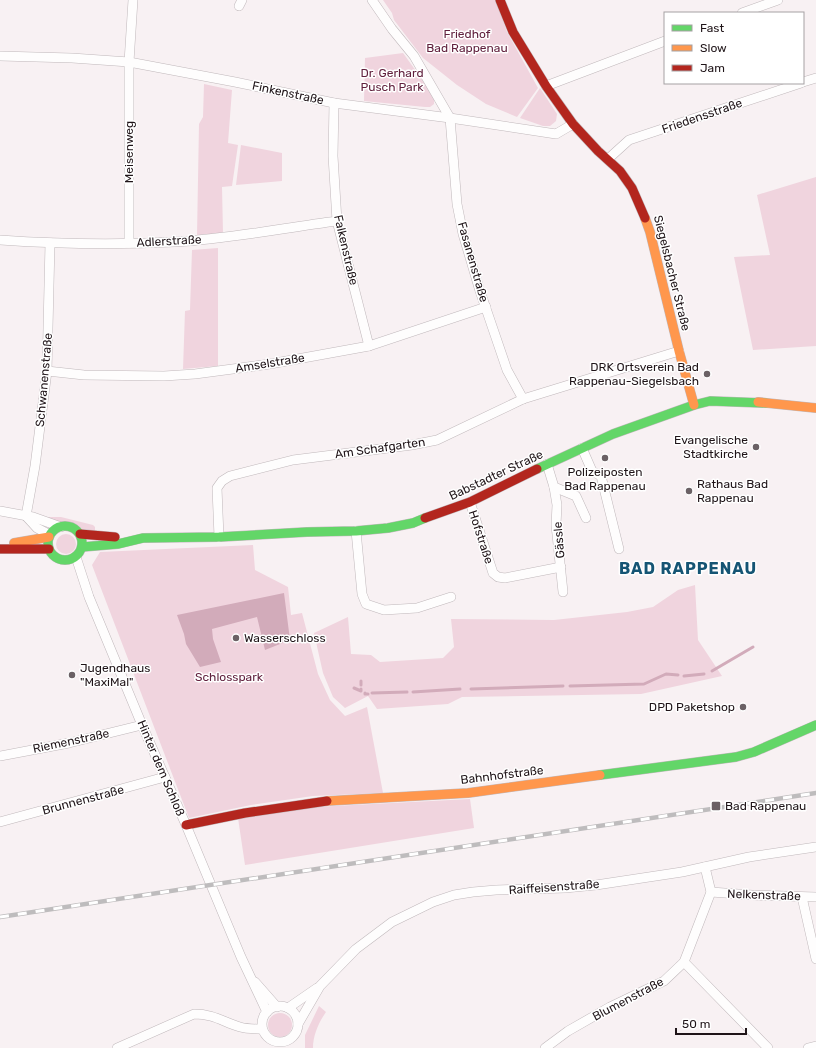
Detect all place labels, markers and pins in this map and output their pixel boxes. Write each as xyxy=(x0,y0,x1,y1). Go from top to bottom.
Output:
place label: DRK Ortsverein Bad Rappenau-Siegelsbach xyxy=(569,360,699,388)
marker: DRK Ortsverein Bad Rappenau-Siegelsbach xyxy=(702,369,712,379)
place label: Evangelische Stadtkirche xyxy=(674,433,748,461)
marker: Evangelische Stadtkirche xyxy=(751,442,761,452)
marker: Polizeiposten Bad Rappenau xyxy=(600,453,610,463)
place label: Polizeiposten Bad Rappenau xyxy=(564,465,646,493)
place label: Rathaus Bad Rappenau xyxy=(697,477,768,505)
marker: Rathaus Bad Rappenau xyxy=(684,486,694,496)
place label: Wasserschloss xyxy=(244,631,326,645)
marker: Wasserschloss xyxy=(231,633,241,643)
place label: Jugendhaus "MaxiMal" xyxy=(80,661,150,689)
marker: Jugendhaus "MaxiMal" xyxy=(67,670,77,680)
place label: DPD Paketshop xyxy=(649,700,735,714)
marker: DPD Paketshop xyxy=(738,702,748,712)
place label: Bad Rappenau xyxy=(725,799,806,813)
marker: Bad Rappenau xyxy=(710,800,722,812)

